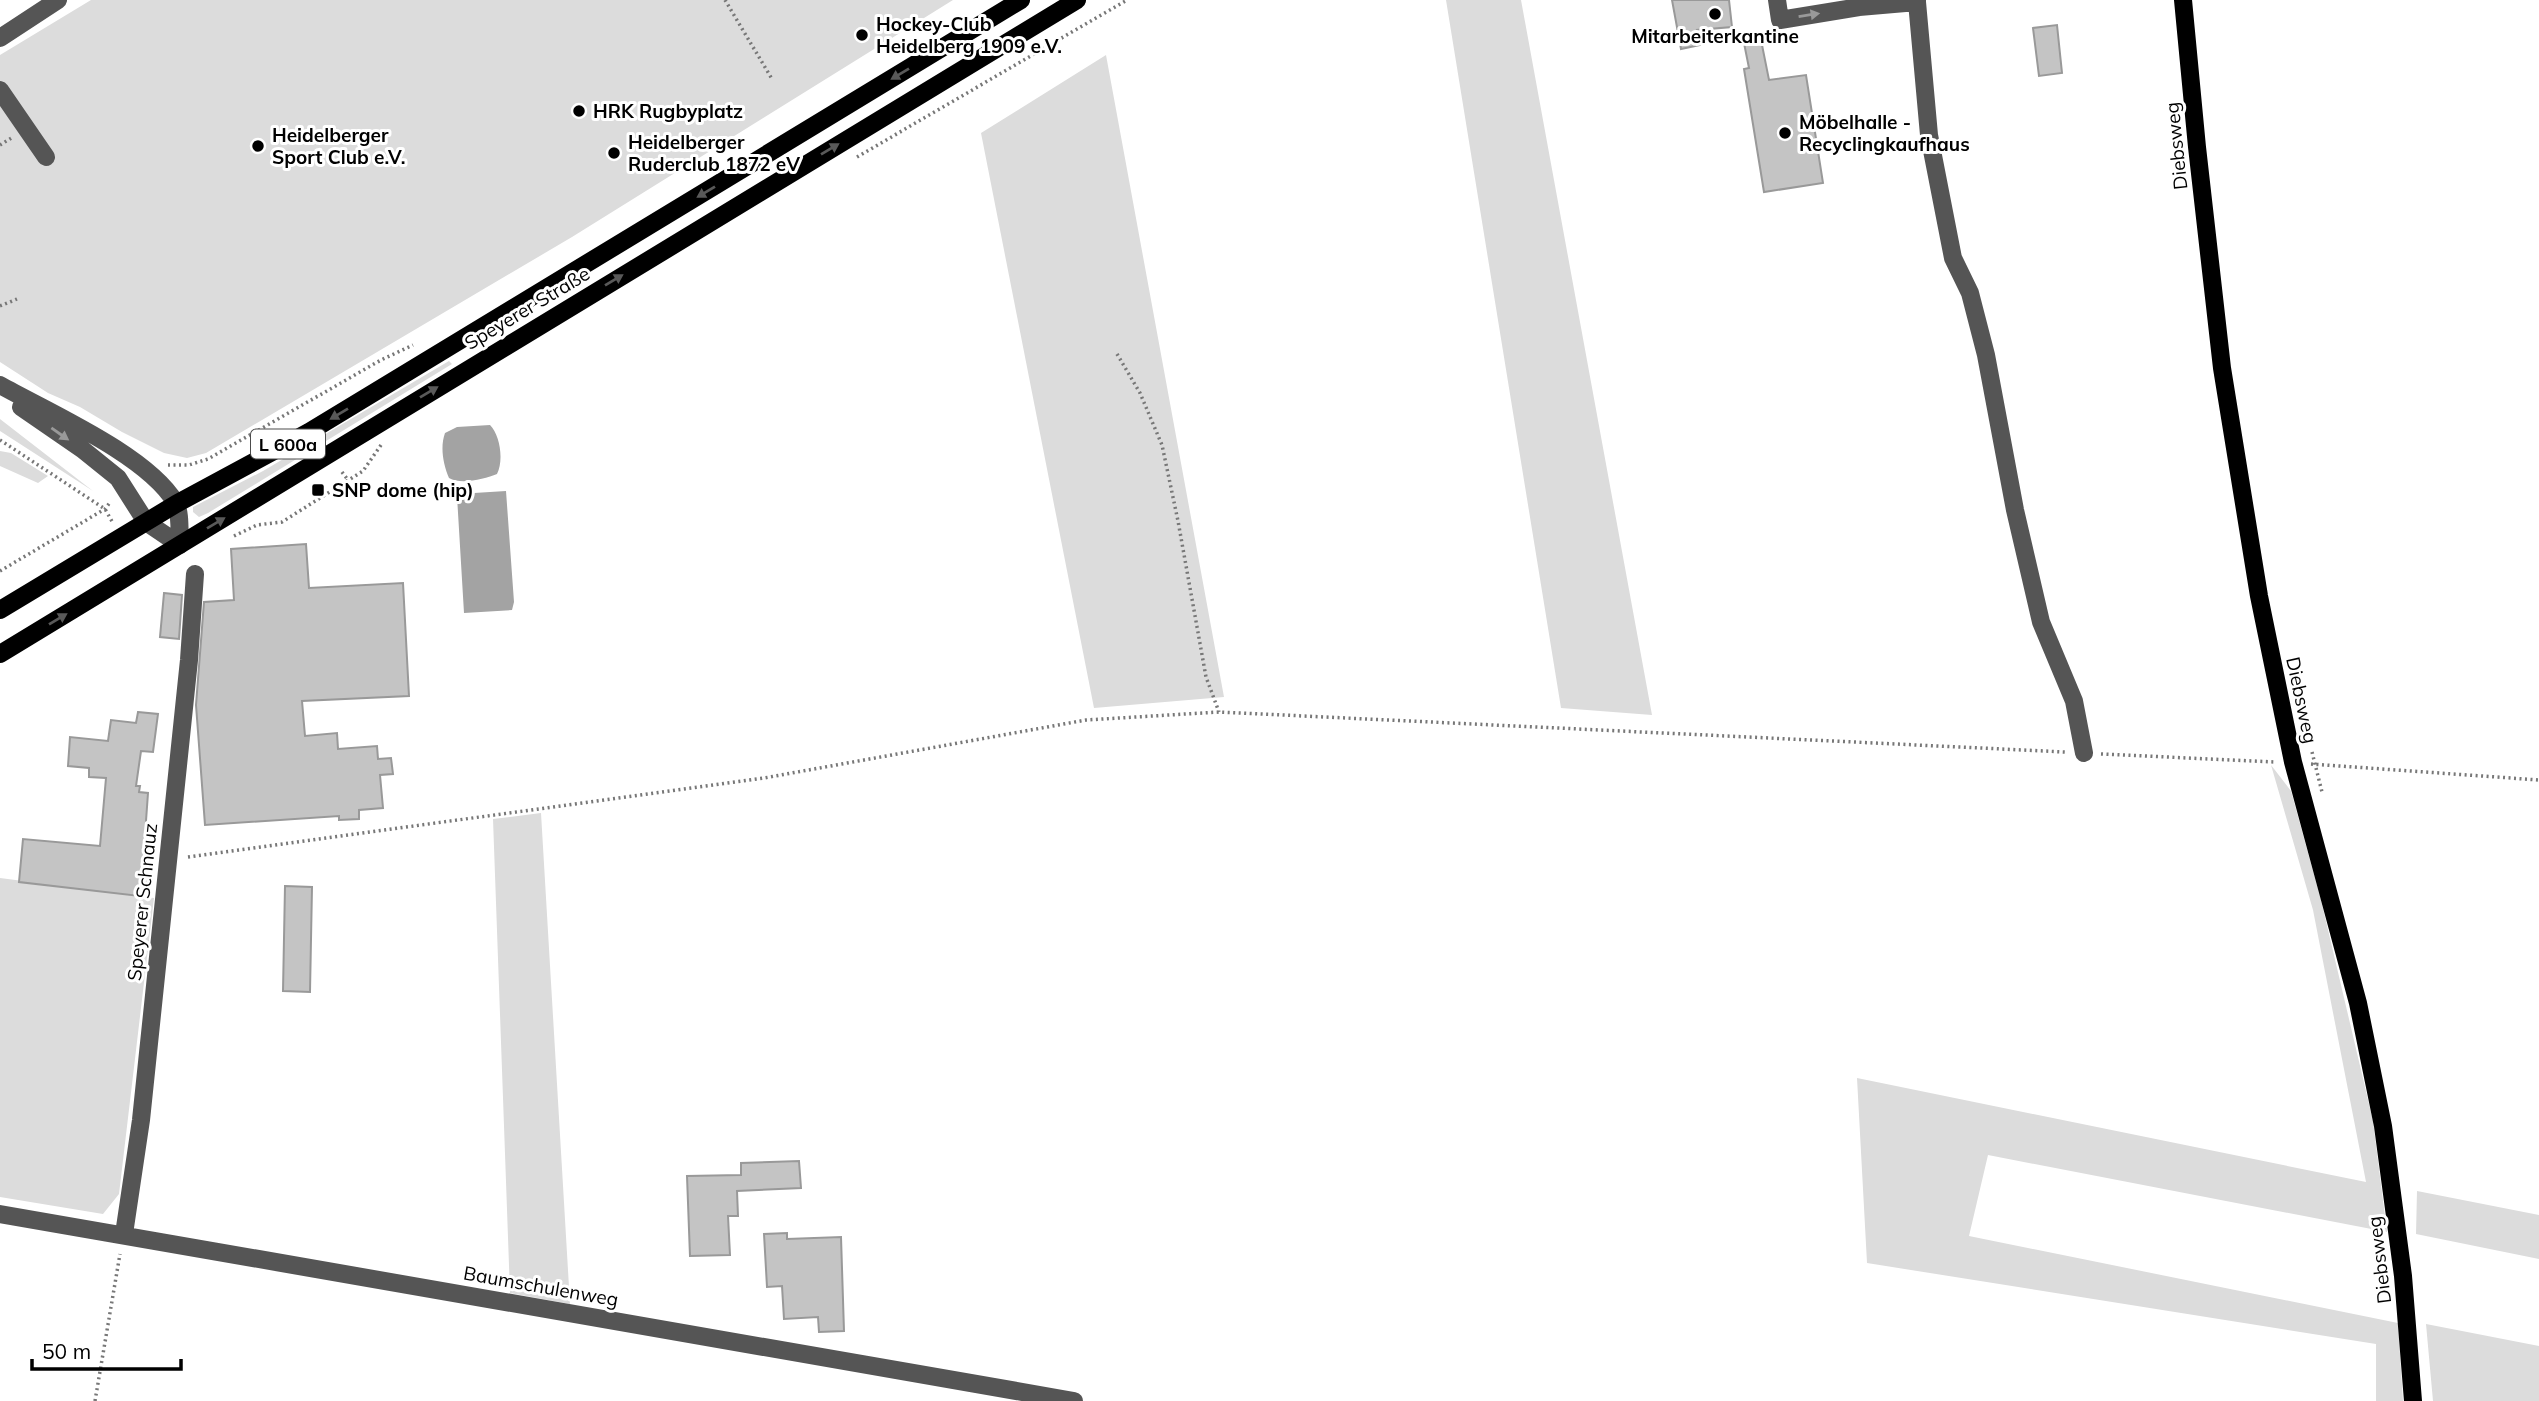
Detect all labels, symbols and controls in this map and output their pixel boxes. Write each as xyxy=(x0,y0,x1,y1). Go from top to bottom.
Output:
marker: Mitarbeiterkantine xyxy=(1707,6,1723,22)
one-way arrow xyxy=(1798,9,1820,20)
place label: Hockey-Club Heidelberg 1909 e.V. xyxy=(876,12,1062,58)
place label: Mitarbeiterkantine xyxy=(1631,24,1799,48)
marker: Hockey-Club Heidelberg 1909 e.V. xyxy=(854,27,870,43)
one-way arrow xyxy=(890,67,909,80)
place label: HRK Rugbyplatz xyxy=(593,99,743,123)
street label: Diebsweg xyxy=(2159,101,2193,191)
marker: HRK Rugbyplatz xyxy=(571,103,587,119)
place label: Möbelhalle - Recyclingkaufhaus xyxy=(1799,110,1970,156)
place label: Heidelberger Sport Club e.V. xyxy=(272,123,405,169)
marker: Möbelhalle - Recyclingkaufhaus xyxy=(1777,125,1793,141)
place label: Heidelberger Ruderclub 1872 eV xyxy=(628,130,800,176)
marker: Heidelberger Sport Club e.V. xyxy=(250,138,266,154)
one-way arrow xyxy=(820,143,839,155)
marker: Heidelberger Ruderclub 1872 eV xyxy=(606,145,622,161)
one-way arrow xyxy=(696,186,715,198)
street label: Speyerer Straße xyxy=(460,261,594,355)
one-way arrow xyxy=(605,274,624,286)
one-way arrow xyxy=(419,386,438,399)
one-way arrow xyxy=(329,408,348,420)
one-way arrow xyxy=(51,427,69,441)
road number: L 600a xyxy=(251,430,325,458)
place label: SNP dome (hip) xyxy=(332,478,474,502)
marker: SNP dome (hip) xyxy=(310,482,326,498)
one-way arrow xyxy=(206,517,225,529)
one-way arrow xyxy=(49,612,68,625)
street label: Diebsweg xyxy=(2281,655,2323,745)
street label: Speyerer Schnauz xyxy=(122,822,162,982)
street label: Diebsweg xyxy=(2362,1215,2396,1305)
street label: Baumschulenweg xyxy=(462,1261,620,1311)
scale bar xyxy=(32,1328,180,1372)
text: 50 m xyxy=(42,1338,91,1364)

